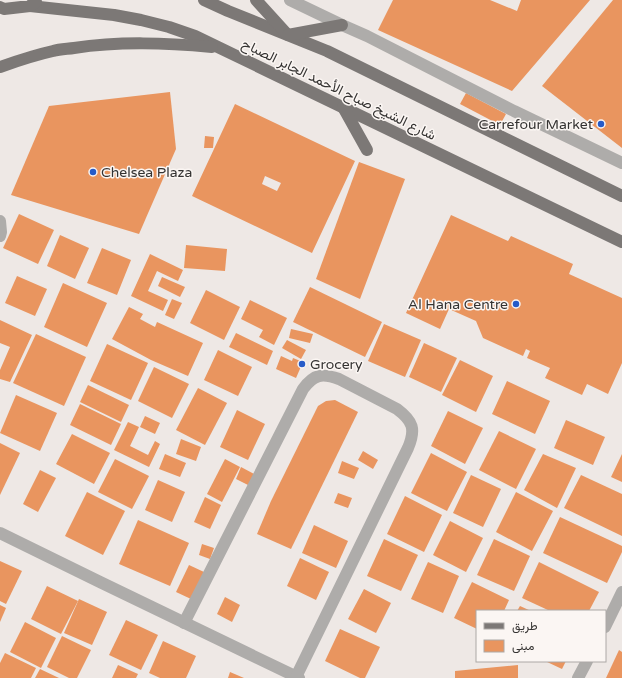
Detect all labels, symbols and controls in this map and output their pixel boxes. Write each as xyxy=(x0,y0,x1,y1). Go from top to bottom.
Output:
street label: شارع الشيخ صباح الأحمد الجابر الصباح xyxy=(238,35,439,146)
place label: Carrefour Market xyxy=(478,116,594,133)
marker: Carrefour Market xyxy=(596,119,606,129)
place label: Chelsea Plaza xyxy=(101,164,192,181)
marker: Chelsea Plaza xyxy=(88,167,98,177)
place label: Al Hana Centre xyxy=(408,296,508,313)
marker: Al Hana Centre xyxy=(511,299,521,309)
place label: Grocery xyxy=(310,356,363,373)
marker: Grocery xyxy=(297,359,307,369)
legend xyxy=(476,610,606,662)
text: طريق xyxy=(512,619,538,634)
text: مبنى xyxy=(512,639,534,654)

